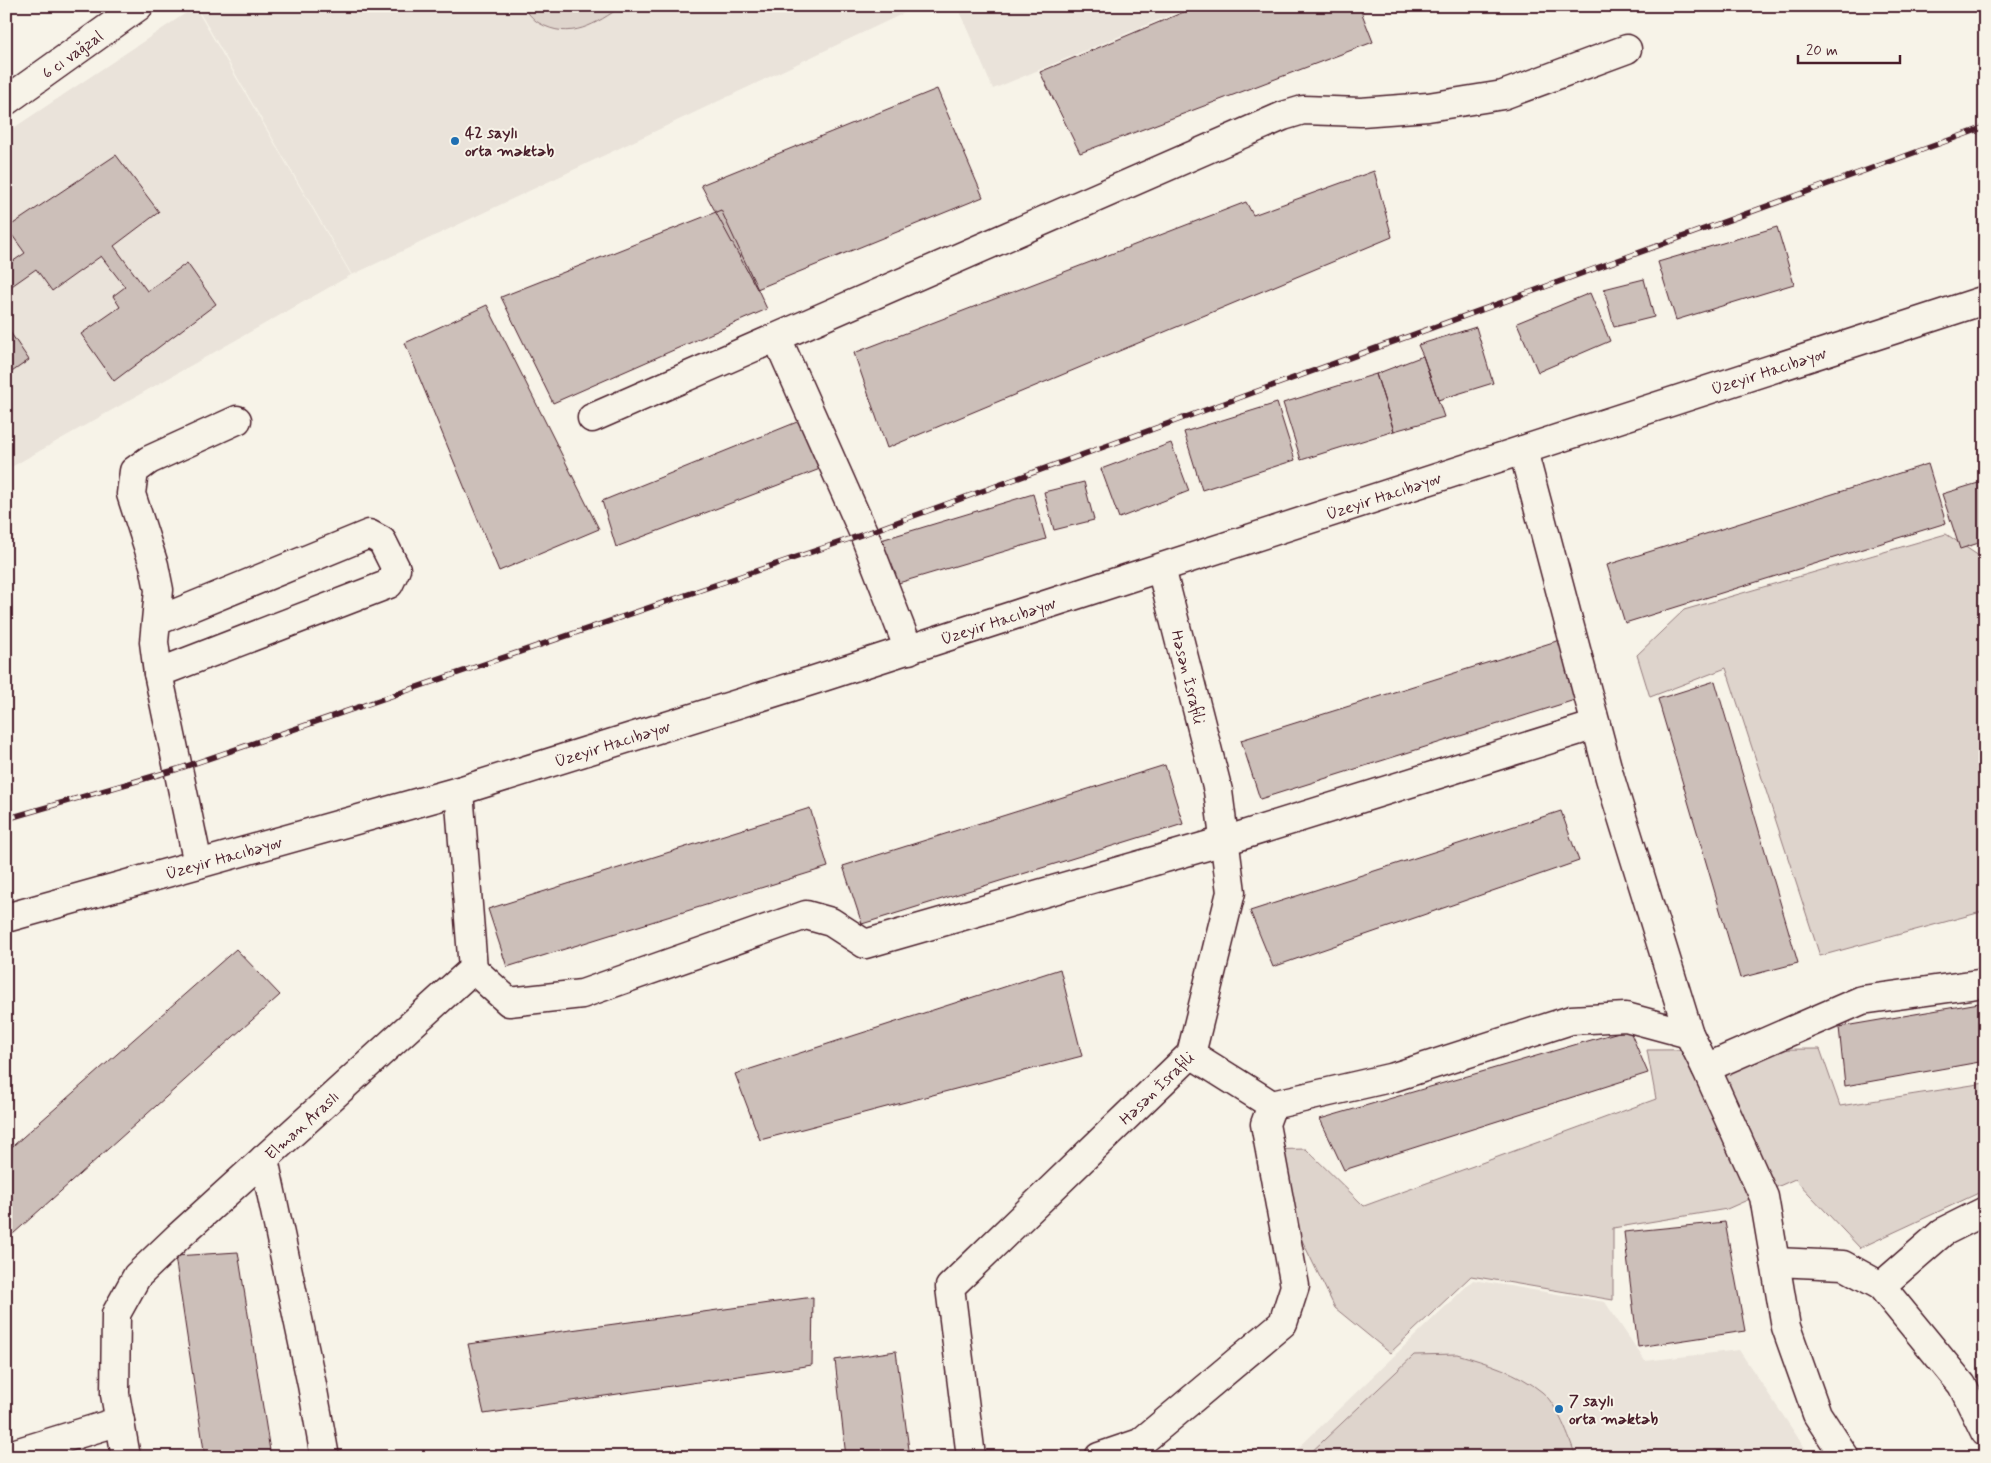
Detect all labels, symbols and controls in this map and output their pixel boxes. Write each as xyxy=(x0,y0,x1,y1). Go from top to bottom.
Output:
street label: 6 cı vağzal xyxy=(38,26,108,84)
scale bar xyxy=(1798,32,1901,64)
text: 20 m xyxy=(1806,41,1838,61)
place label: 42 saylı orta məktəb xyxy=(465,123,554,162)
marker: 42 saylı orta məktəb xyxy=(449,135,461,147)
street label: Üzeyir Hacıbəyov xyxy=(1709,343,1830,400)
street label: Üzeyir Hacıbəyov xyxy=(1323,468,1445,525)
street label: Üzeyir Hacıbəyov xyxy=(938,593,1060,650)
street label: Həsən İsrafili xyxy=(1166,628,1209,727)
street label: Üzeyir Hacıbəyov xyxy=(552,716,674,773)
street label: Üzeyir Hacıbəyov xyxy=(163,832,285,885)
street label: Həsən İsrafili xyxy=(1115,1048,1199,1130)
street label: Elman Araslı xyxy=(261,1087,344,1165)
place label: 7 saylı orta məktəb xyxy=(1569,1391,1658,1430)
marker: 7 saylı orta məktəb xyxy=(1553,1403,1565,1415)

